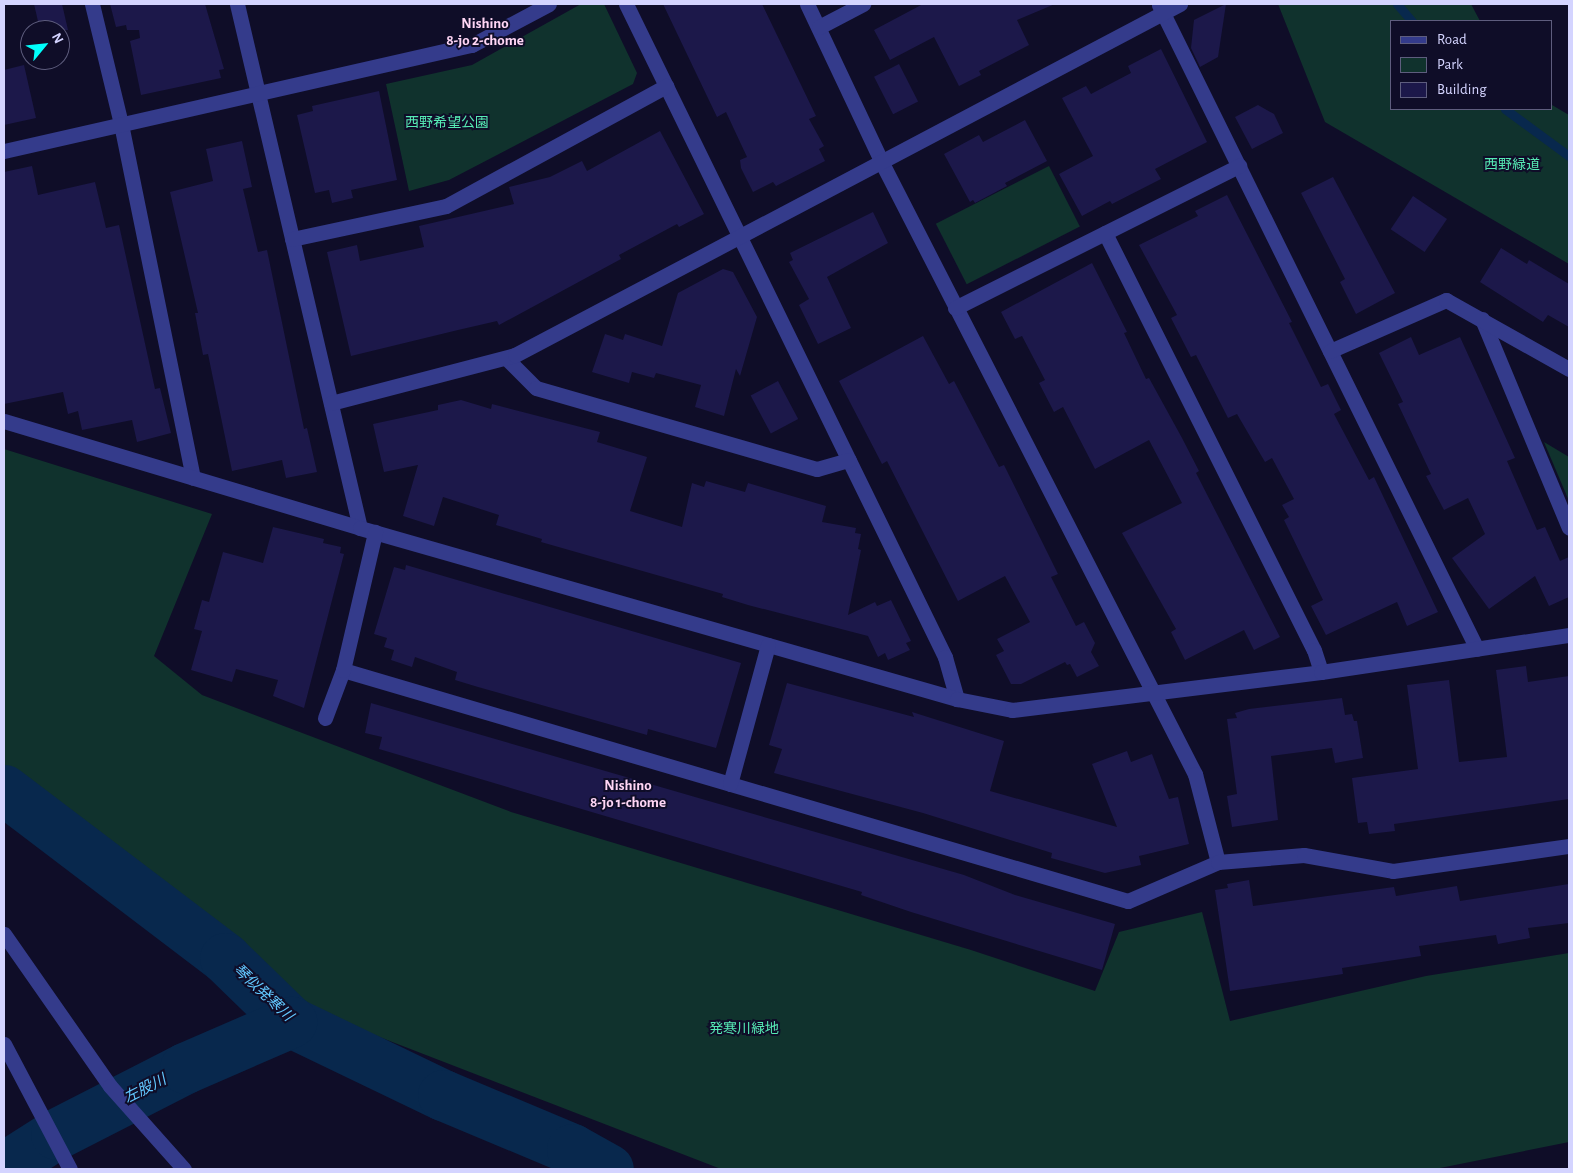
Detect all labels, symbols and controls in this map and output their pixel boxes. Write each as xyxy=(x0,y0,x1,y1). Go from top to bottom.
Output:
district label: Nishino 8-jo 2-chome xyxy=(446,14,524,49)
north arrow xyxy=(20,20,70,70)
legend xyxy=(1390,20,1553,110)
text: N xyxy=(49,31,66,46)
text: Road xyxy=(1437,32,1467,47)
text: Park xyxy=(1437,57,1463,72)
text: Building xyxy=(1437,82,1487,97)
park label: 西野希望公園 xyxy=(405,115,489,131)
park label: 西野緑道 xyxy=(1484,157,1540,173)
district label: Nishino 8-jo 1-chome xyxy=(590,776,666,811)
water label: 琴似発寒川 xyxy=(229,961,297,1025)
park label: 発寒川緑地 xyxy=(709,1021,779,1037)
water label: 左股川 xyxy=(121,1071,169,1107)

